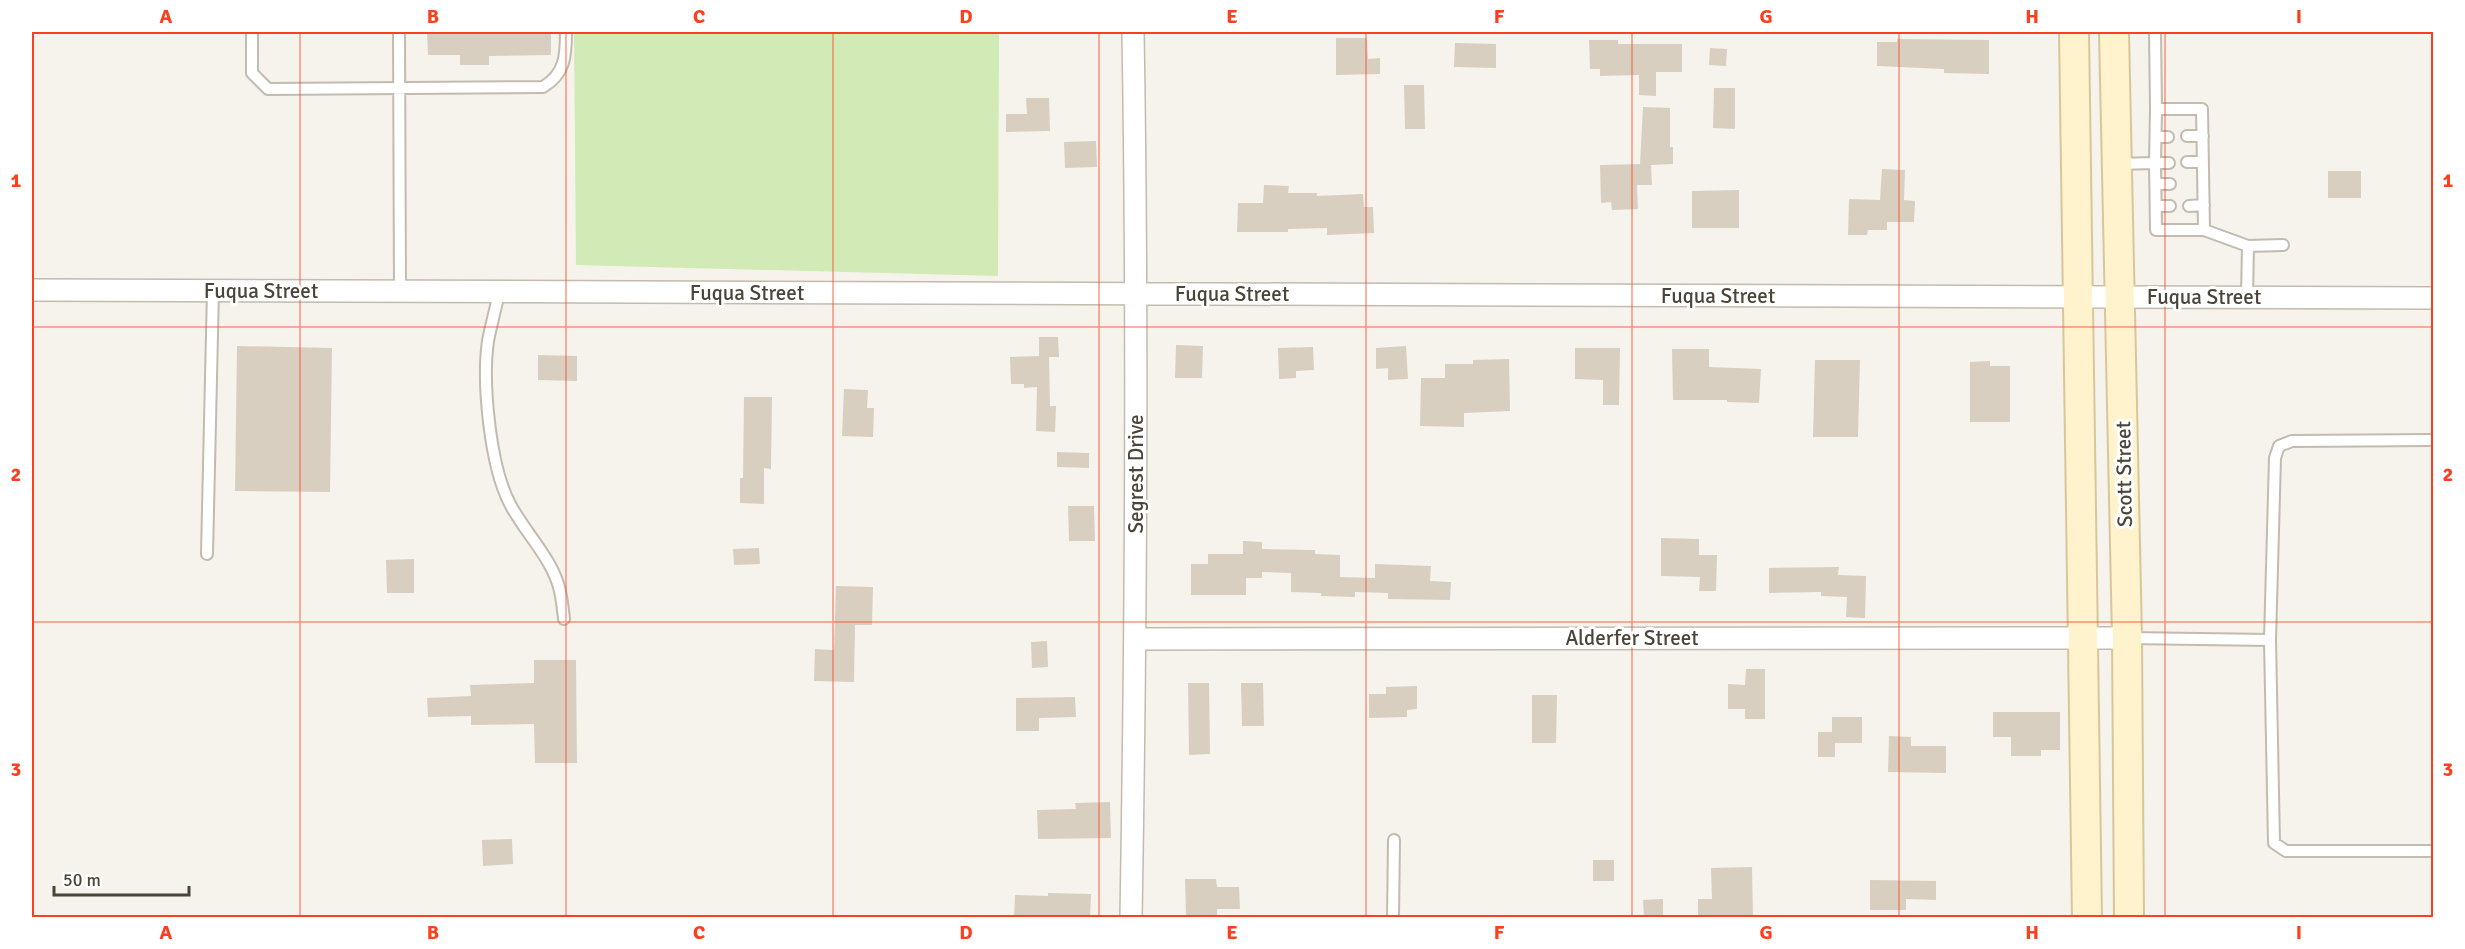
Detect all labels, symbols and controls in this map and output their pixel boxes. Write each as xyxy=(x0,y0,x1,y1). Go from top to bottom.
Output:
text: A xyxy=(160,4,173,29)
text: B xyxy=(427,4,439,29)
text: C xyxy=(693,4,705,29)
text: D xyxy=(959,4,973,29)
text: E xyxy=(1226,4,1238,29)
text: F xyxy=(1494,4,1505,29)
text: G xyxy=(1759,4,1773,29)
text: H xyxy=(2025,4,2039,29)
text: I xyxy=(2296,4,2302,29)
text: 1 xyxy=(11,168,22,193)
text: 1 xyxy=(2443,168,2454,193)
street label: Fuqua Street xyxy=(204,278,318,304)
street label: Fuqua Street xyxy=(690,280,804,306)
street label: Fuqua Street xyxy=(1175,281,1289,307)
street label: Fuqua Street xyxy=(1661,283,1775,309)
street label: Fuqua Street xyxy=(2147,284,2261,310)
street label: Segrest Drive xyxy=(1123,414,1149,534)
street label: Scott Street xyxy=(2110,421,2138,527)
text: 2 xyxy=(11,462,21,487)
text: 2 xyxy=(2443,462,2453,487)
street label: Alderfer Street xyxy=(1565,625,1699,651)
text: 3 xyxy=(11,757,21,782)
text: 3 xyxy=(2443,757,2453,782)
scale bar xyxy=(54,859,189,897)
text: 50 m xyxy=(63,869,101,891)
text: A xyxy=(160,920,173,945)
text: B xyxy=(427,920,439,945)
text: C xyxy=(693,920,705,945)
text: D xyxy=(959,920,973,945)
text: E xyxy=(1226,920,1238,945)
text: F xyxy=(1494,920,1505,945)
text: G xyxy=(1759,920,1773,945)
text: H xyxy=(2025,920,2039,945)
text: I xyxy=(2296,920,2302,945)

